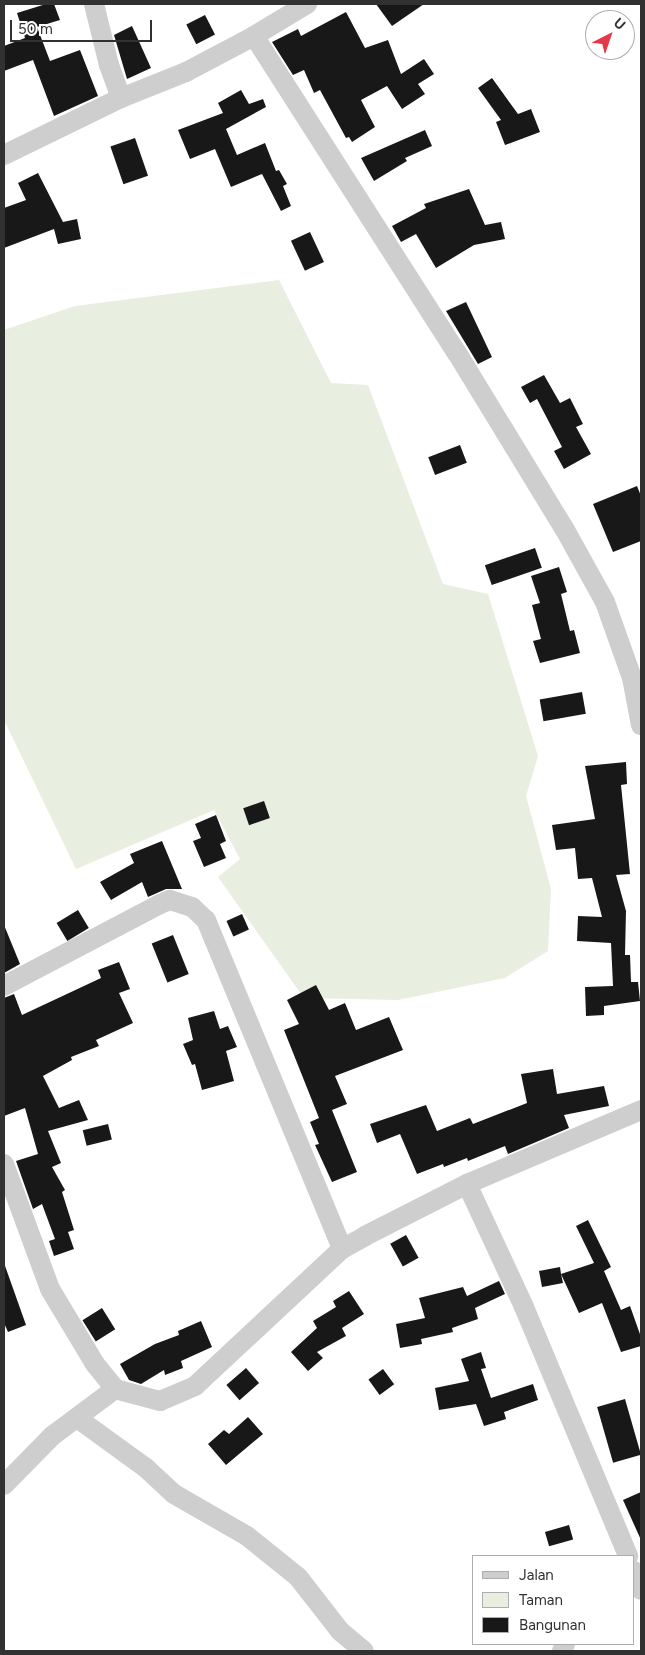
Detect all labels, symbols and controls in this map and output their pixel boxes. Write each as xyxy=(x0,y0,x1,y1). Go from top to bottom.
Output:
scale bar xyxy=(12,10,155,42)
north arrow xyxy=(585,10,635,60)
text: U xyxy=(610,14,629,34)
text: 50 m xyxy=(18,20,53,38)
legend xyxy=(472,1555,635,1645)
text: Jalan xyxy=(519,1566,554,1584)
text: Taman xyxy=(519,1591,563,1609)
text: Bangunan xyxy=(519,1616,586,1634)

